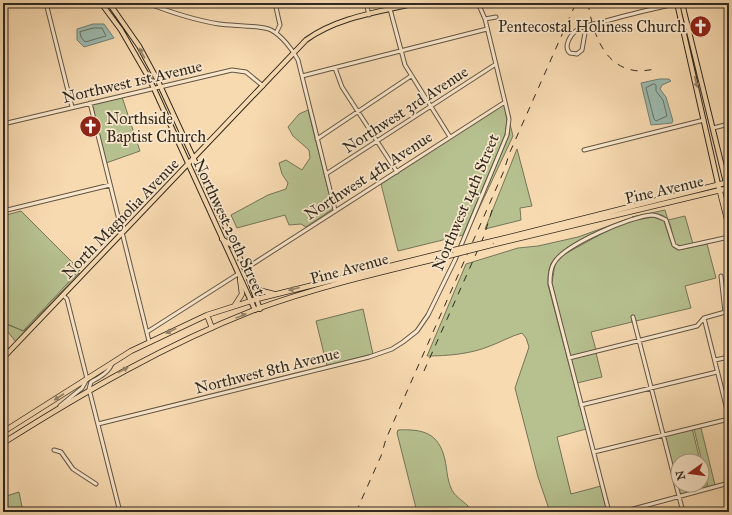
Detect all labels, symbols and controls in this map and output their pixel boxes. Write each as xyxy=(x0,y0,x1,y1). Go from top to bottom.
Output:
church icon: Pentecostal Holiness Church xyxy=(688,13,714,39)
place label: Pentecostal Holiness Church xyxy=(498,17,686,36)
one-way arrow xyxy=(139,47,146,58)
street label: Northwest 1st Avenue xyxy=(60,56,204,107)
street label: Northwest 3rd Avenue xyxy=(339,62,472,157)
one-way arrow xyxy=(693,75,699,88)
place label: Northside Baptist Church xyxy=(106,109,206,146)
church icon: Northside Baptist Church xyxy=(78,114,104,140)
street label: Northwest 4th Avenue xyxy=(301,127,436,224)
street label: Northwest 14th Street xyxy=(428,131,503,273)
street label: North Magnolia Avenue xyxy=(58,154,184,283)
street label: Northwest 20th Street xyxy=(190,156,270,299)
street label: Pine Avenue xyxy=(623,171,706,208)
street label: Pine Avenue xyxy=(308,249,391,288)
one-way arrow xyxy=(288,287,300,293)
one-way arrow xyxy=(236,312,248,318)
one-way arrow xyxy=(165,328,177,334)
street label: Northwest 8th Avenue xyxy=(193,343,342,398)
one-way arrow xyxy=(117,367,129,373)
one-way arrow xyxy=(53,393,65,400)
north arrow xyxy=(670,453,710,493)
text: N xyxy=(673,469,688,481)

